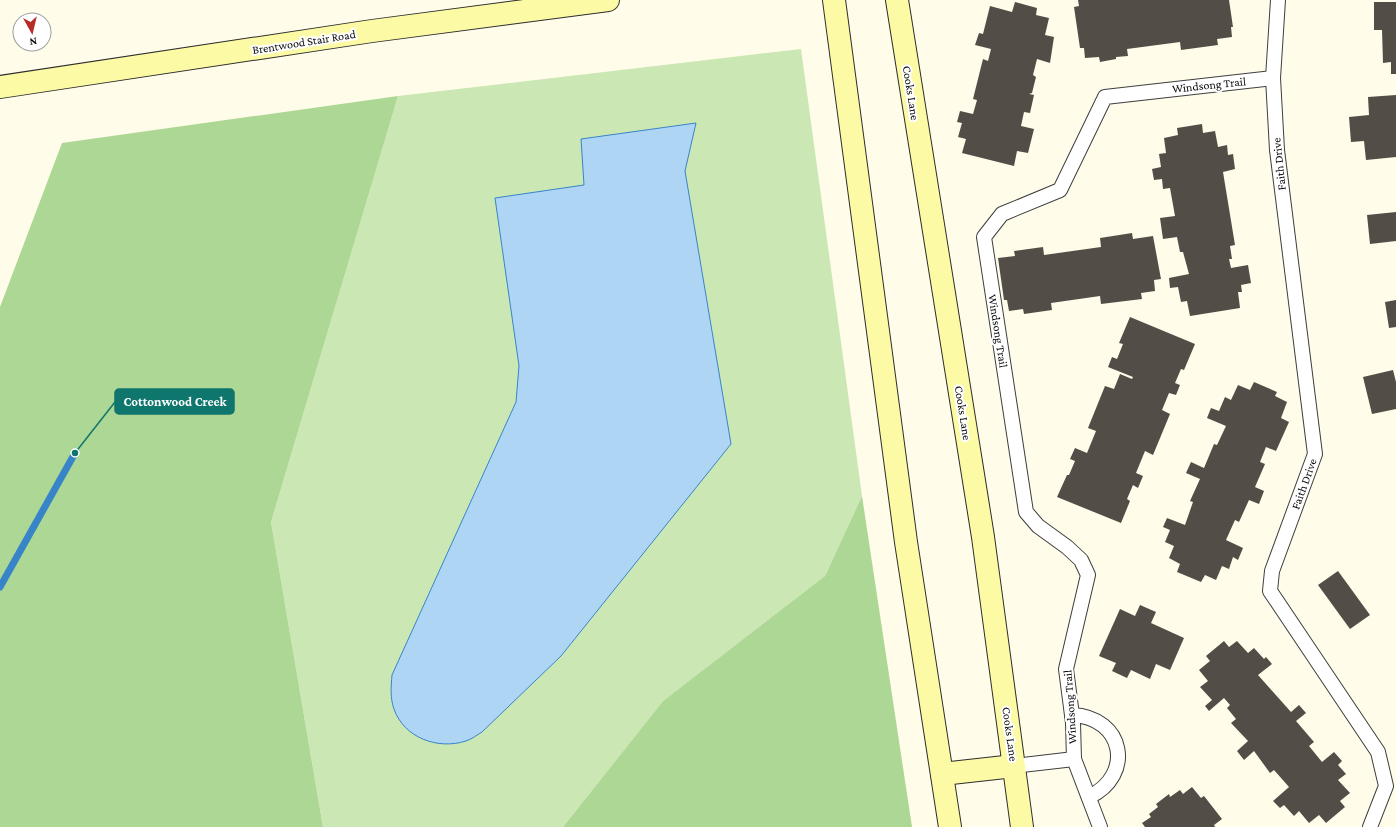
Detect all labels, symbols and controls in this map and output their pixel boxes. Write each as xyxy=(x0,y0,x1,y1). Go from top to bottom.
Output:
north arrow xyxy=(12,12,52,52)
street label: Brentwood Stair Road xyxy=(251,27,357,57)
text: N xyxy=(28,35,38,48)
street label: Cooks Lane xyxy=(900,65,922,121)
street label: Windsong Trail xyxy=(1171,74,1247,96)
street label: Faith Drive xyxy=(1269,137,1289,191)
street label: Windsong Trail xyxy=(985,293,1011,369)
street label: Cooks Lane xyxy=(952,385,974,441)
callout: Cottonwood Creek xyxy=(115,389,234,414)
text: Cottonwood Creek xyxy=(123,394,228,409)
street label: Faith Drive xyxy=(1288,457,1320,511)
street label: Windsong Trail xyxy=(1060,669,1080,745)
street label: Cooks Lane xyxy=(999,706,1021,762)

